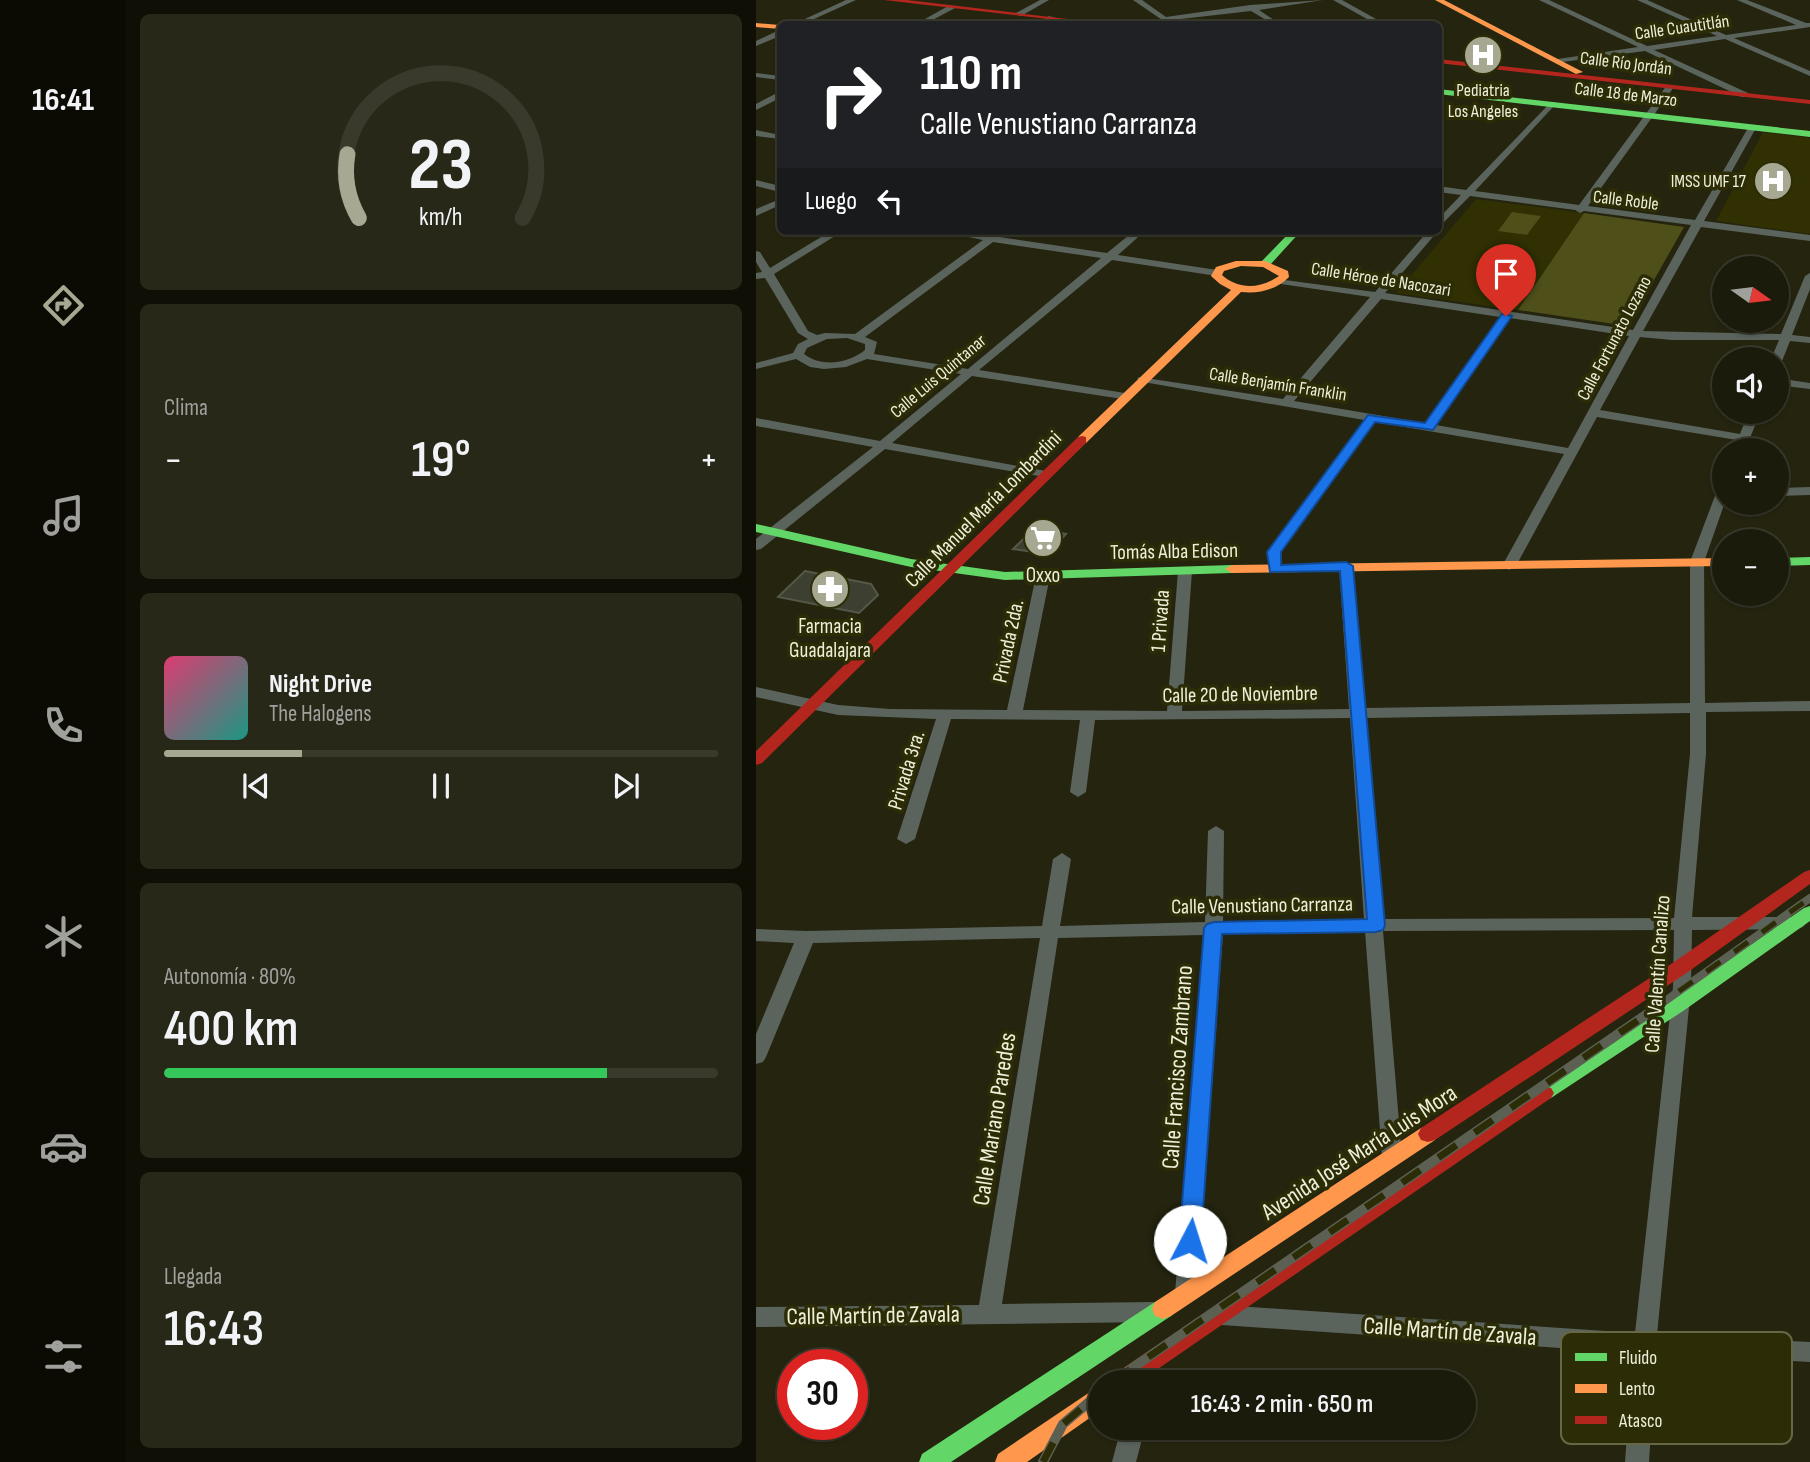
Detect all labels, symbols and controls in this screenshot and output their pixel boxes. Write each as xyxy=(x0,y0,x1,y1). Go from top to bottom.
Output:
street label: Calle Cuautitlán xyxy=(1634,10,1731,45)
hospital icon: Pediatria Los Angeles xyxy=(1462,34,1504,76)
text: 110 m xyxy=(920,45,1022,104)
street label: Calle Río Jordán xyxy=(1579,47,1673,80)
icon: right xyxy=(805,49,896,140)
street label: Calle 18 de Marzo xyxy=(1573,78,1678,111)
place label: Pediatria Los Angeles xyxy=(1448,80,1518,122)
text: 16:41 xyxy=(32,81,94,120)
text: Calle Venustiano Carranza xyxy=(920,105,1197,144)
text: 23 xyxy=(409,122,473,210)
hospital icon: IMSS UMF 17 xyxy=(1752,160,1794,202)
place label: IMSS UMF 17 xyxy=(1671,171,1747,192)
icon: left xyxy=(871,182,909,220)
text: Luego xyxy=(805,186,857,217)
street label: Calle Roble xyxy=(1592,186,1660,215)
text: km/h xyxy=(419,202,463,233)
pin xyxy=(1476,244,1536,316)
icon: arrive xyxy=(1487,255,1525,293)
north arrow xyxy=(1712,256,1788,332)
map controls xyxy=(1712,256,1789,606)
street label: Calle Héroe de Nacozari xyxy=(1310,258,1452,301)
street label: Calle Fortunato Lozano xyxy=(1573,273,1656,404)
icon: directions xyxy=(39,281,88,330)
street label: Calle Luis Quintanar xyxy=(886,330,991,423)
button: sound xyxy=(1712,347,1789,424)
street label: Calle Benjamín Franklin xyxy=(1208,363,1348,406)
text: Clima xyxy=(164,394,208,422)
street label: Calle Manuel María Lombardini xyxy=(900,426,1067,593)
text: 19° xyxy=(411,429,471,492)
text: − xyxy=(164,438,183,483)
text: + xyxy=(699,438,718,483)
button: + xyxy=(1712,438,1789,515)
icon: music xyxy=(39,491,88,540)
supermarket icon: Oxxo xyxy=(1022,517,1064,559)
button: − xyxy=(1712,529,1789,606)
street label: Tomás Alba Edison xyxy=(1110,538,1238,565)
place label: Oxxo xyxy=(1026,563,1060,588)
pharmacy icon: Farmacia Guadalajara xyxy=(809,568,851,610)
street label: 1 Privada xyxy=(1146,589,1175,653)
street label: Privada 2da. xyxy=(987,597,1029,685)
place label: Farmacia Guadalajara xyxy=(789,614,871,663)
text: Night Drive xyxy=(269,669,372,700)
street label: Calle 20 de Noviembre xyxy=(1162,681,1318,708)
text: The Halogens xyxy=(269,700,372,728)
icon: phone xyxy=(39,701,88,750)
street label: Privada 3ra. xyxy=(883,728,930,813)
icon: previous xyxy=(237,767,275,805)
icon: pause xyxy=(422,767,460,805)
icon: next xyxy=(607,767,645,805)
street label: Calle Venustiano Carranza xyxy=(1171,891,1353,920)
street label: Calle Valentín Canalizo xyxy=(1640,894,1675,1054)
icon: climate xyxy=(39,912,88,961)
text: Autonomía · 80% xyxy=(164,963,296,991)
street label: Calle Francisco Zambrano xyxy=(1156,964,1199,1170)
text: 400 km xyxy=(164,998,299,1061)
street label: Calle Mariano Paredes xyxy=(967,1031,1022,1208)
street label: Avenida José María Luis Mora xyxy=(1255,1078,1462,1227)
icon: car xyxy=(39,1122,88,1171)
position arrow xyxy=(1153,1204,1227,1278)
text: Llegada xyxy=(164,1263,222,1291)
text: 16:43 xyxy=(164,1298,264,1361)
street label: Calle Martín de Zavala xyxy=(786,1299,960,1332)
street label: Calle Martín de Zavala xyxy=(1362,1311,1538,1352)
icon: filters xyxy=(39,1332,88,1381)
legend xyxy=(1561,1332,1792,1444)
text: Fluido xyxy=(1619,1347,1657,1370)
speed limit sign: 30 xyxy=(777,1349,868,1440)
text: Lento xyxy=(1619,1378,1655,1401)
text: 16:43 · 2 min · 650 m xyxy=(1191,1389,1373,1420)
text: Atasco xyxy=(1618,1410,1662,1433)

